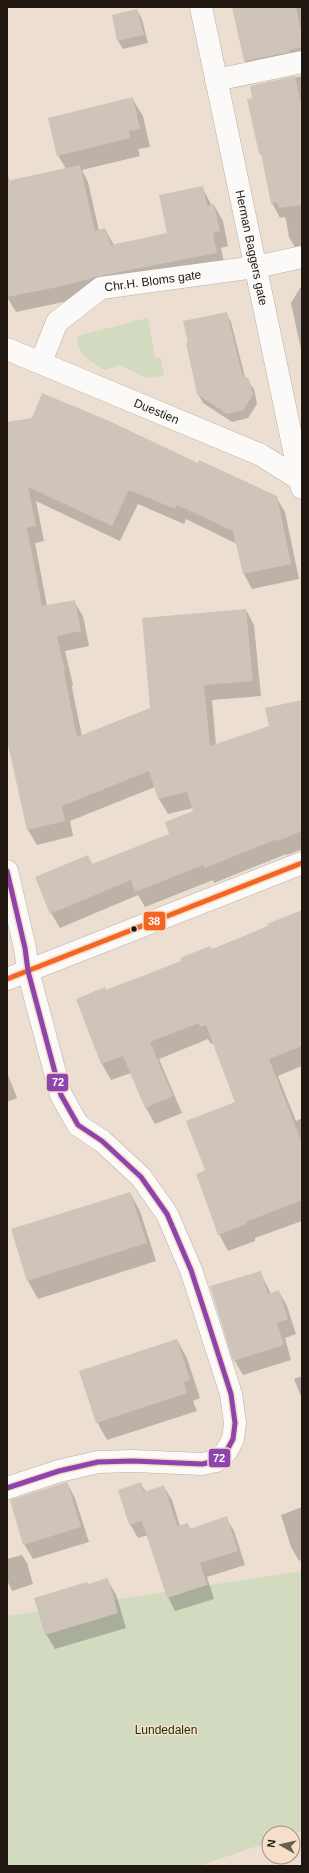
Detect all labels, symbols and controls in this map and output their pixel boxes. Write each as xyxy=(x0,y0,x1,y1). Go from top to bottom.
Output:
street label: Herman Baggers gate xyxy=(233,189,271,307)
street label: Chr.H. Bloms gate xyxy=(104,267,202,294)
street label: Duestien xyxy=(132,396,181,427)
line badge: 38 xyxy=(143,911,166,931)
text: 38 xyxy=(148,915,160,927)
unlabelled marker xyxy=(129,924,139,934)
line badge: 72 xyxy=(46,1073,69,1092)
text: 72 xyxy=(52,1076,64,1088)
line badge: 72 xyxy=(208,1448,231,1468)
text: 72 xyxy=(213,1452,225,1464)
park label: Lundedalen xyxy=(135,1723,197,1737)
north arrow xyxy=(261,1825,301,1865)
text: N xyxy=(265,1839,278,1848)

